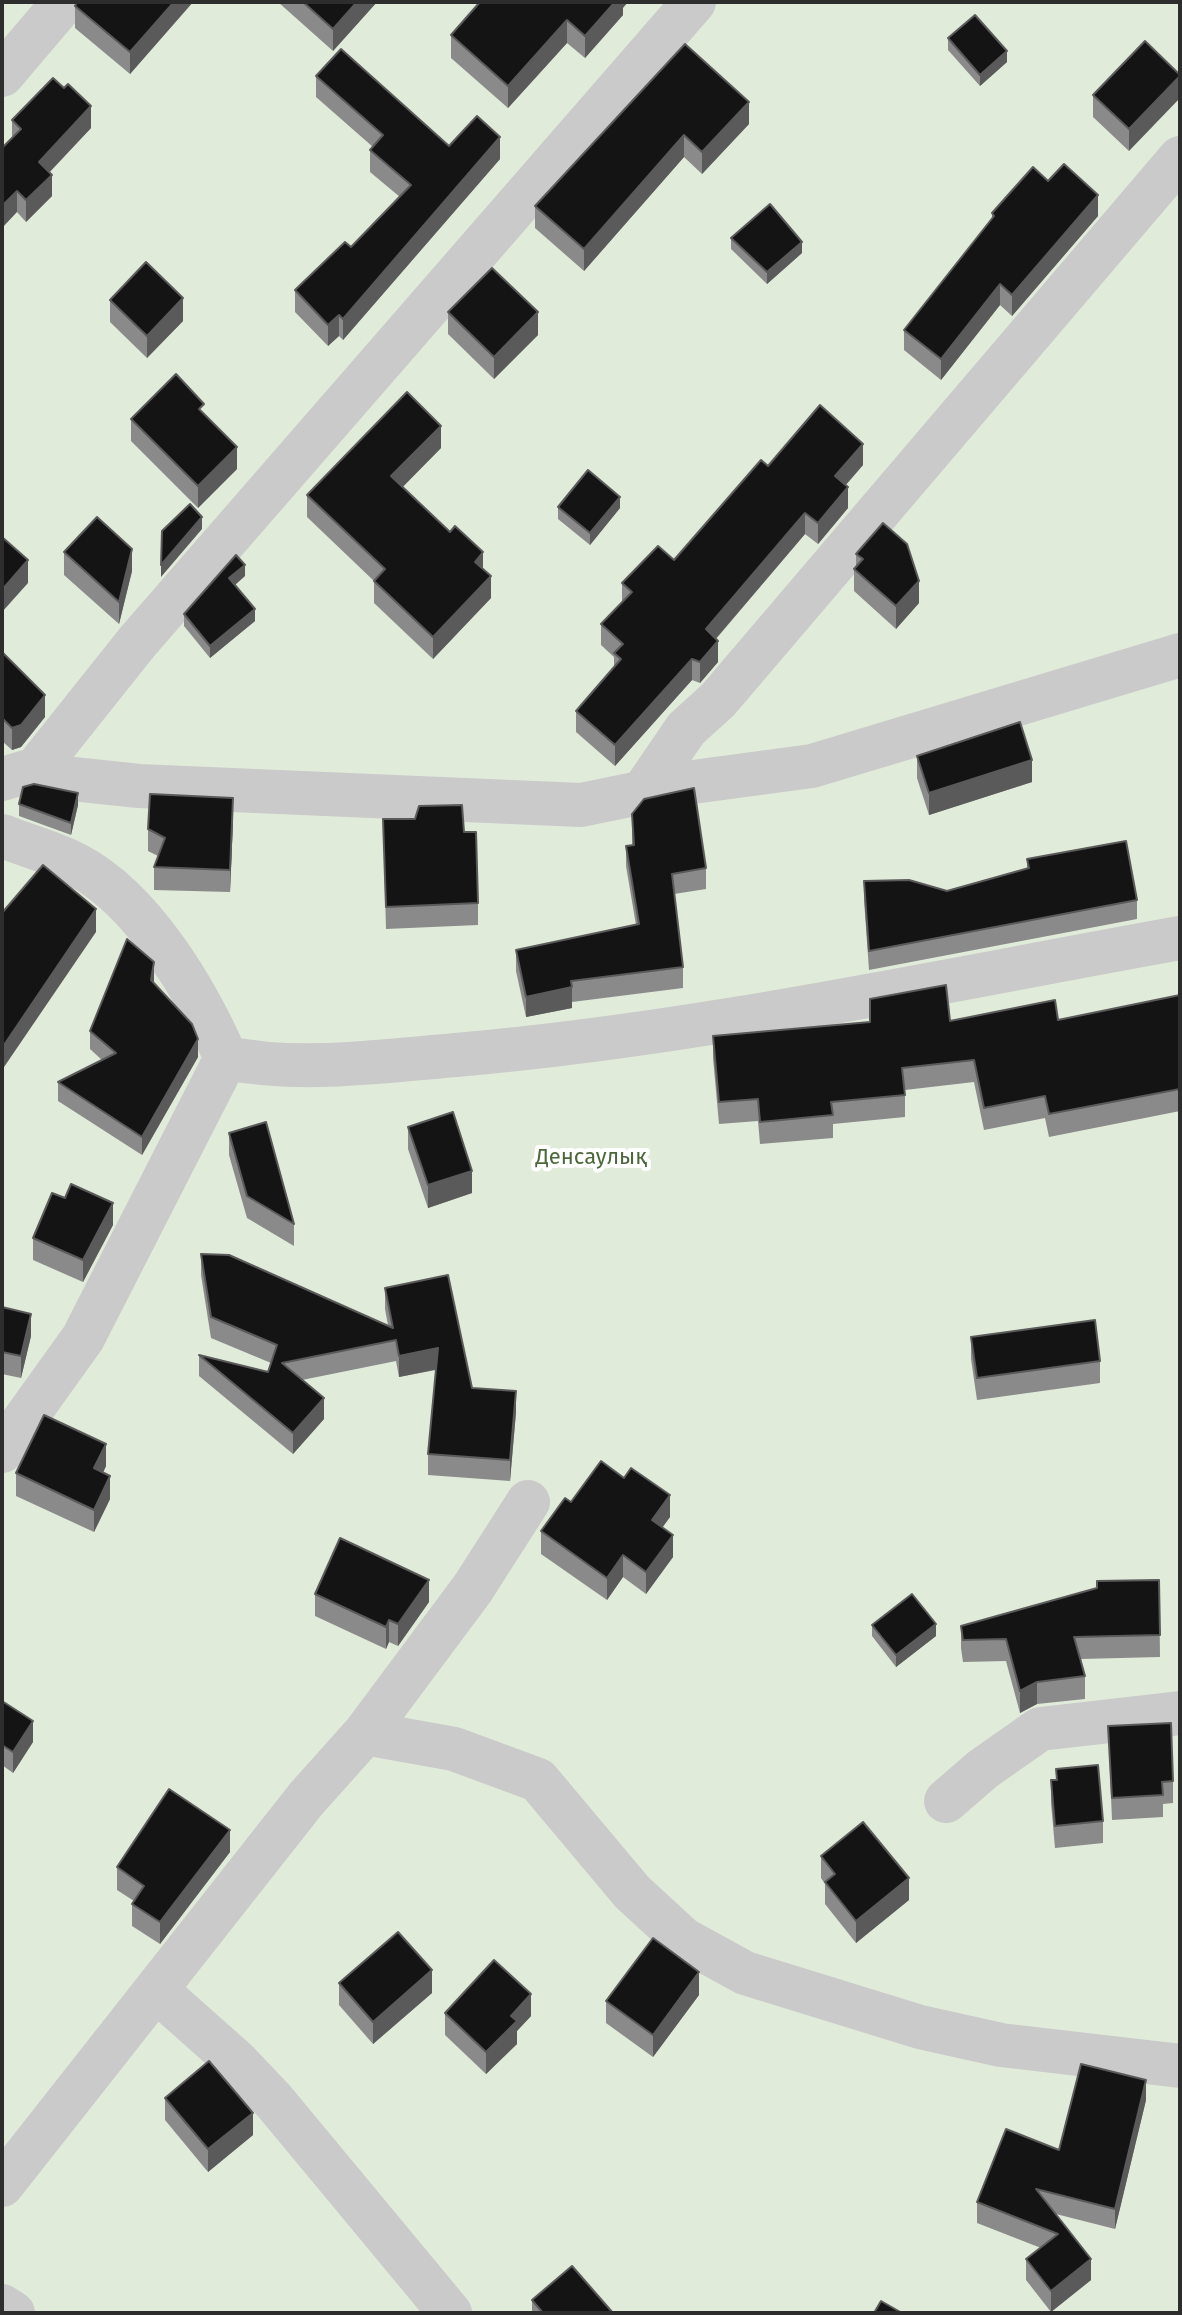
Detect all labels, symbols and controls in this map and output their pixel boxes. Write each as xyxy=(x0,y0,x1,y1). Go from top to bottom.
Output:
park label: Денсаулық xyxy=(535,1145,647,1171)

